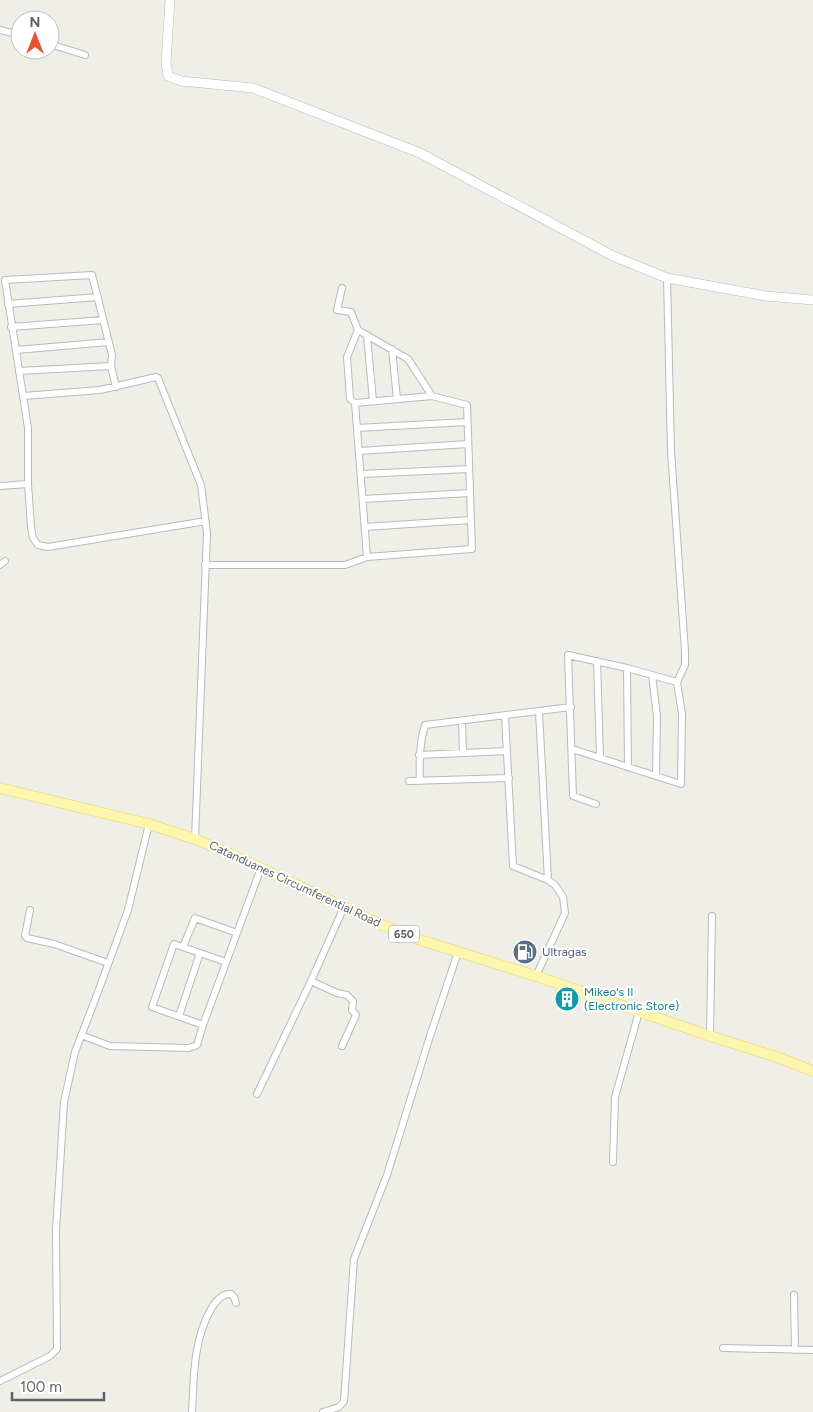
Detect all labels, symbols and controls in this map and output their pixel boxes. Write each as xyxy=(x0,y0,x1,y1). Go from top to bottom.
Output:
north arrow xyxy=(10,10,60,60)
text: N xyxy=(30,14,40,31)
street label: Catanduanes Circumferential Road xyxy=(207,838,383,930)
road number: 650 xyxy=(389,926,419,942)
fuel station icon: Ultragas xyxy=(512,939,538,965)
place label: Ultragas xyxy=(542,945,587,959)
place label: Mikeo's II (Electronic Store) xyxy=(584,985,679,1013)
building icon: Mikeo's II (Electronic Store) xyxy=(554,986,580,1012)
scale bar xyxy=(12,1370,105,1402)
text: 100 m xyxy=(20,1378,62,1396)

